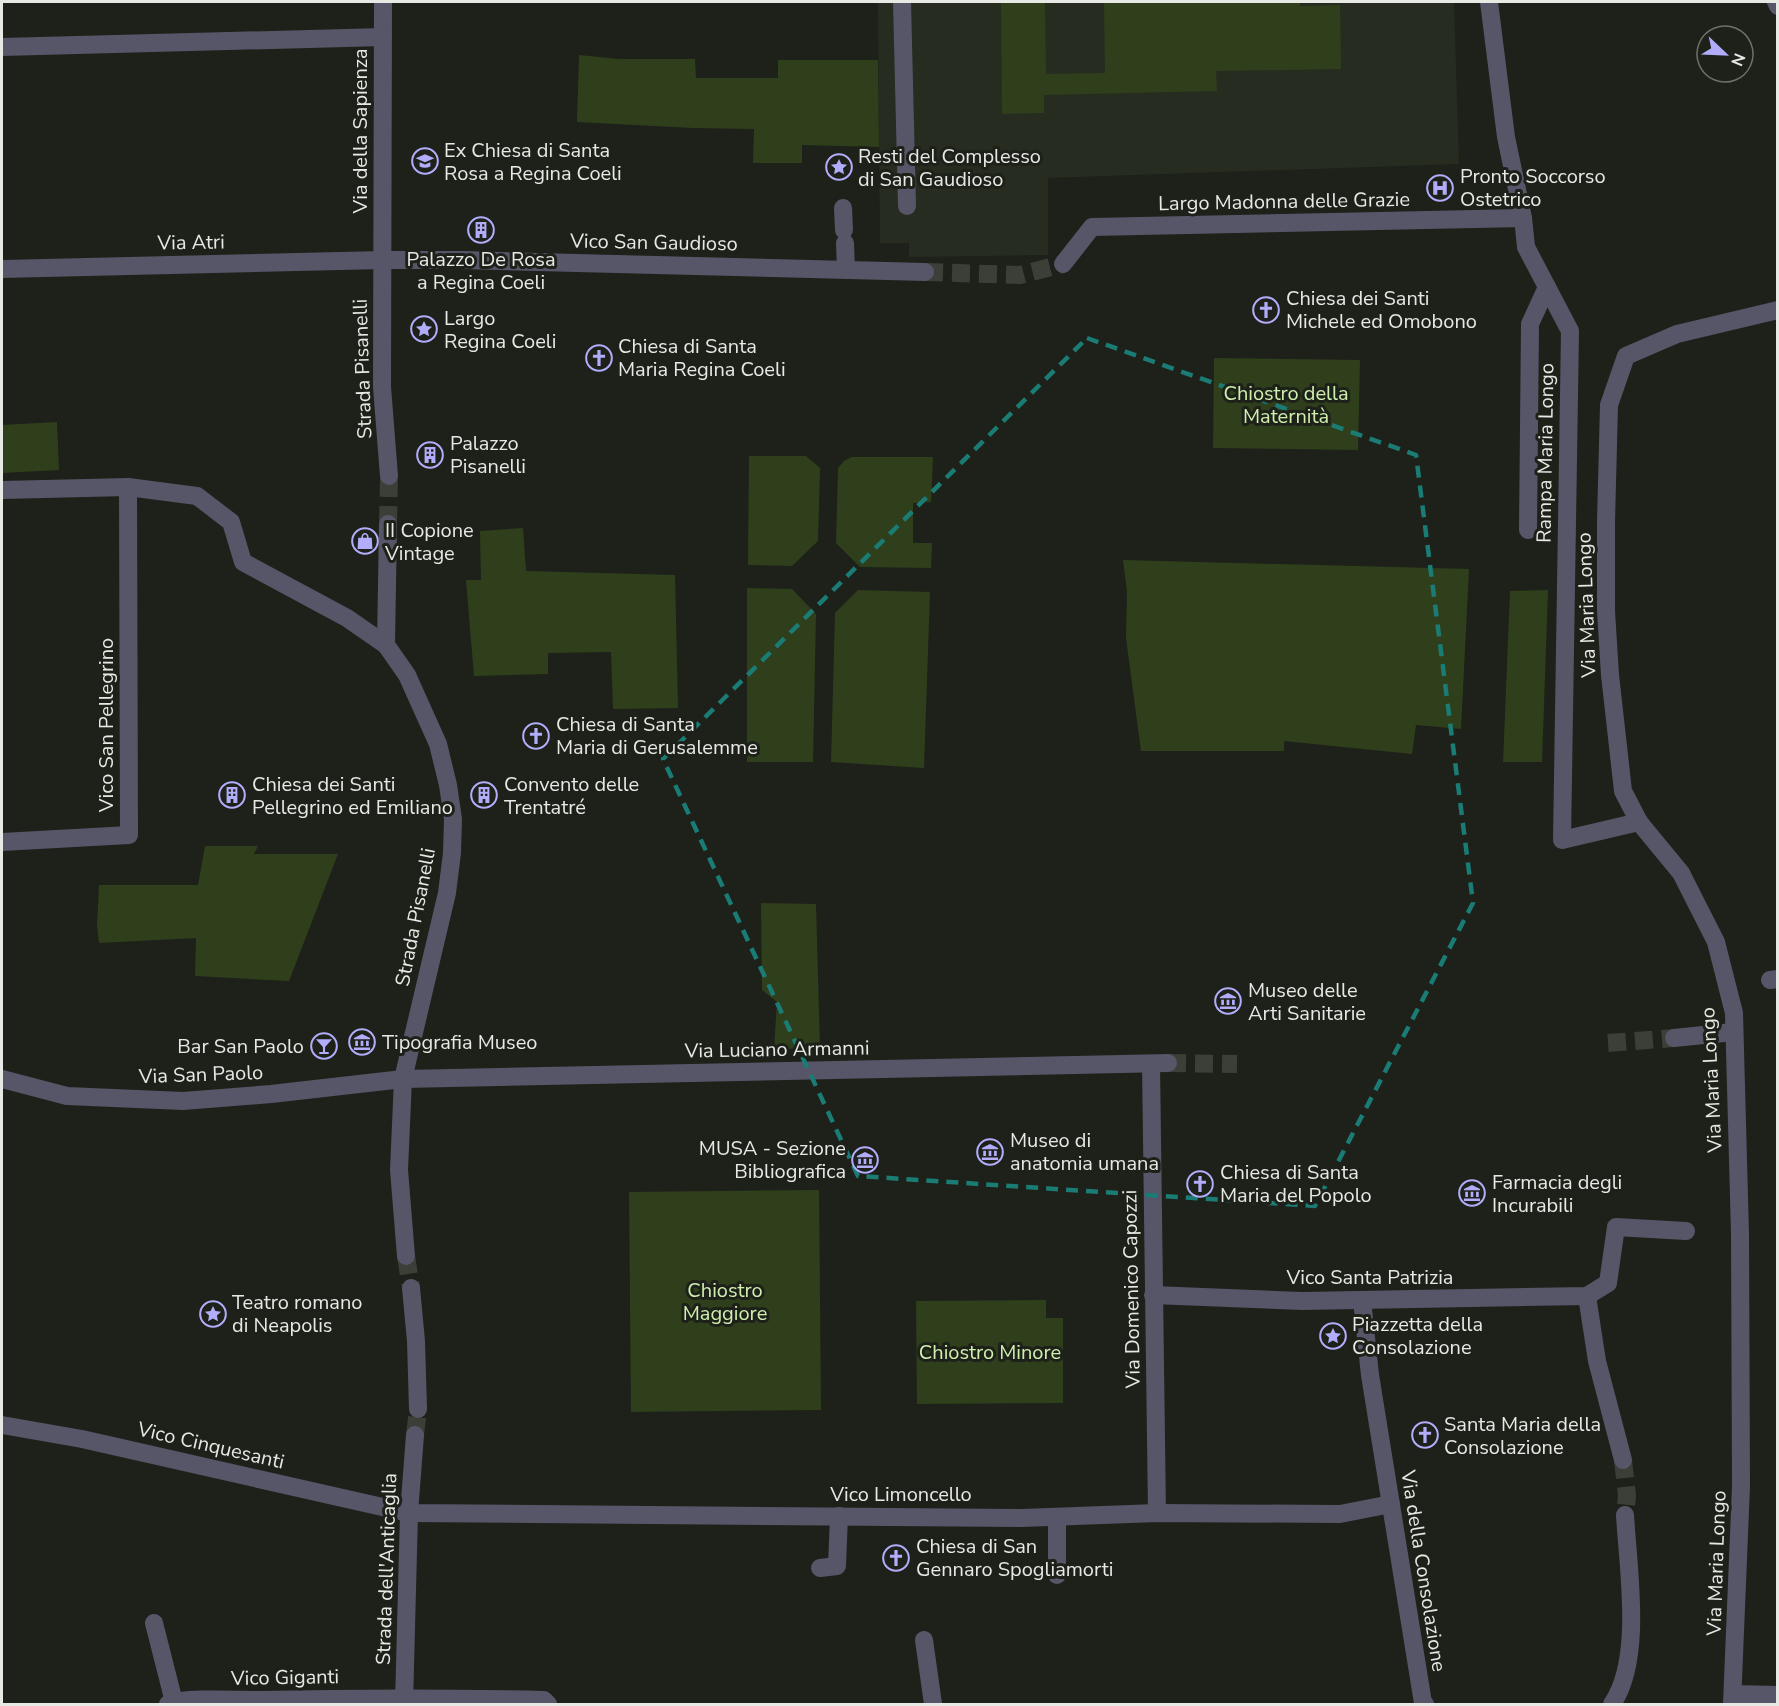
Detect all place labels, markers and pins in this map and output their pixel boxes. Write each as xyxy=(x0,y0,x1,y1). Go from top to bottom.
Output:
place label: Ex Chiesa di Santa Rosa a Regina Coeli xyxy=(444,137,622,187)
place label: Resti del Complesso di San Gaudioso xyxy=(858,143,1041,193)
school or university icon: Ex Chiesa di Santa Rosa a Regina Coeli xyxy=(410,146,440,176)
place icon: Resti del Complesso di San Gaudioso xyxy=(824,152,854,182)
place label: Pronto Soccorso Ostetrico xyxy=(1460,163,1606,213)
hospital icon: Pronto Soccorso Ostetrico xyxy=(1425,173,1455,203)
building icon: Palazzo De Rosa a Regina Coeli xyxy=(466,215,496,245)
place label: Palazzo De Rosa a Regina Coeli xyxy=(407,246,556,296)
place label: Chiesa dei Santi Michele ed Omobono xyxy=(1286,285,1477,335)
church icon: Chiesa dei Santi Michele ed Omobono xyxy=(1251,295,1281,325)
place label: Largo Regina Coeli xyxy=(444,305,556,355)
place icon: Largo Regina Coeli xyxy=(409,314,439,344)
place label: Chiesa di Santa Maria Regina Coeli xyxy=(618,333,786,383)
church icon: Chiesa di Santa Maria Regina Coeli xyxy=(584,343,614,373)
place label: Palazzo Pisanelli xyxy=(450,430,526,480)
building icon: Palazzo Pisanelli xyxy=(415,440,445,470)
place label: II Copione Vintage xyxy=(384,517,474,567)
shop icon: II Copione Vintage xyxy=(350,526,380,556)
place label: Chiesa di Santa Maria di Gerusalemme xyxy=(556,711,758,761)
church icon: Chiesa di Santa Maria di Gerusalemme xyxy=(521,721,551,751)
place label: Chiesa dei Santi Pellegrino ed Emiliano xyxy=(252,771,453,821)
place label: Convento delle Trentatré xyxy=(504,771,639,821)
building icon: Chiesa dei Santi Pellegrino ed Emiliano xyxy=(217,780,247,810)
building icon: Convento delle Trentatré xyxy=(469,780,499,810)
place label: Museo delle Arti Sanitarie xyxy=(1248,977,1366,1027)
museum icon: Museo delle Arti Sanitarie xyxy=(1213,986,1243,1016)
museum icon: Tipografia Museo xyxy=(347,1027,377,1057)
place label: Tipografia Museo xyxy=(382,1029,537,1056)
bar icon: Bar San Paolo xyxy=(309,1031,339,1061)
place label: Bar San Paolo xyxy=(177,1033,304,1060)
place label: Museo di anatomia umana xyxy=(1010,1127,1159,1177)
place label: MUSA - Sezione Bibliografica xyxy=(699,1135,846,1185)
museum icon: Museo di anatomia umana xyxy=(975,1137,1005,1167)
museum icon: MUSA - Sezione Bibliografica xyxy=(850,1145,880,1175)
place label: Chiesa di Santa Maria del Popolo xyxy=(1220,1159,1372,1209)
church icon: Chiesa di Santa Maria del Popolo xyxy=(1185,1169,1215,1199)
place label: Farmacia degli Incurabili xyxy=(1492,1169,1622,1219)
museum icon: Farmacia degli Incurabili xyxy=(1457,1178,1487,1208)
place label: Teatro romano di Neapolis xyxy=(232,1289,362,1339)
place icon: Teatro romano di Neapolis xyxy=(198,1299,228,1329)
place label: Piazzetta della Consolazione xyxy=(1352,1311,1483,1361)
place icon: Piazzetta della Consolazione xyxy=(1318,1321,1348,1351)
place label: Santa Maria della Consolazione xyxy=(1444,1411,1601,1461)
church icon: Santa Maria della Consolazione xyxy=(1410,1420,1440,1450)
place label: Chiesa di San Gennaro Spogliamorti xyxy=(916,1533,1113,1583)
church icon: Chiesa di San Gennaro Spogliamorti xyxy=(881,1543,911,1573)

